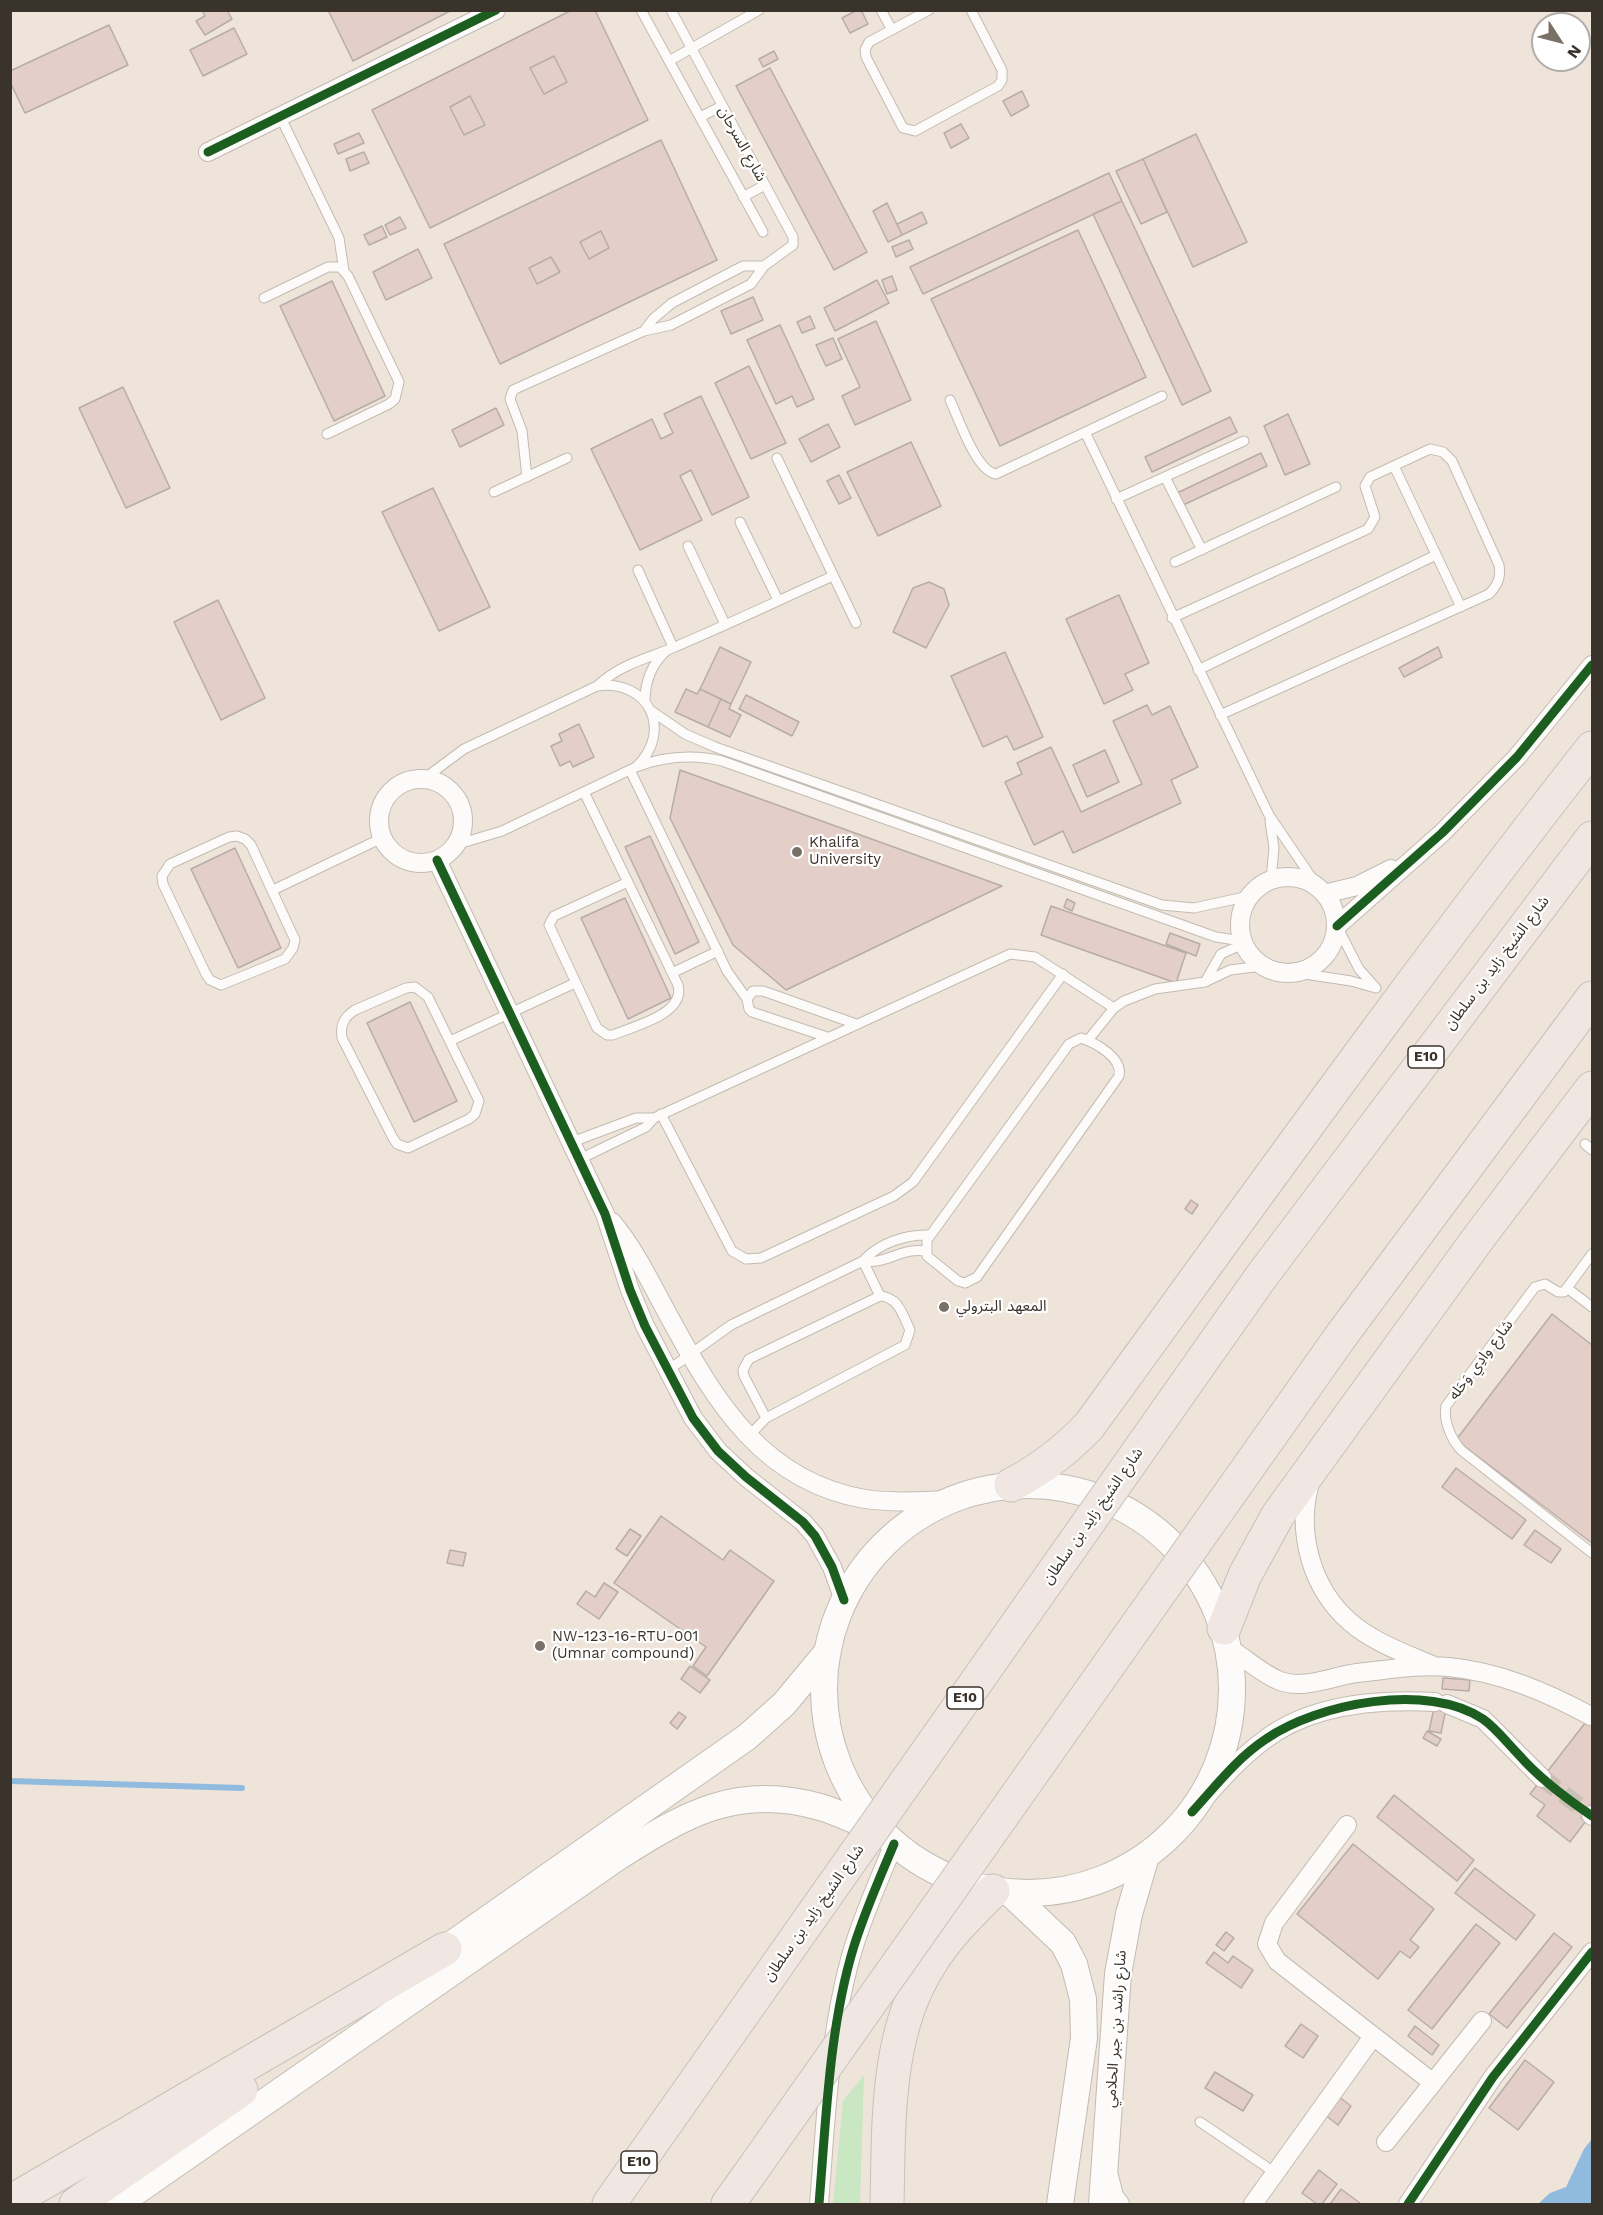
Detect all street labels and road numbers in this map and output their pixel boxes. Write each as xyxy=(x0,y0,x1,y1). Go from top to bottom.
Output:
street label: شارع السرحان xyxy=(714,103,770,185)
street label: شارع الشيخ زايد بن سلطان xyxy=(1441,893,1553,1033)
road number: E10 xyxy=(1408,1046,1444,1068)
street label: شارع وادِي وَحَله xyxy=(1445,1316,1517,1404)
street label: شارع الشيخ زايد بن سلطان xyxy=(1039,1444,1147,1588)
road number: E10 xyxy=(947,1687,983,1709)
street label: شارع الشيخ زايد بن سلطان xyxy=(760,1841,868,1985)
street label: شارع راشد بن جبر الحلامي xyxy=(1102,1950,1130,2108)
road number: E10 xyxy=(621,2151,657,2173)

